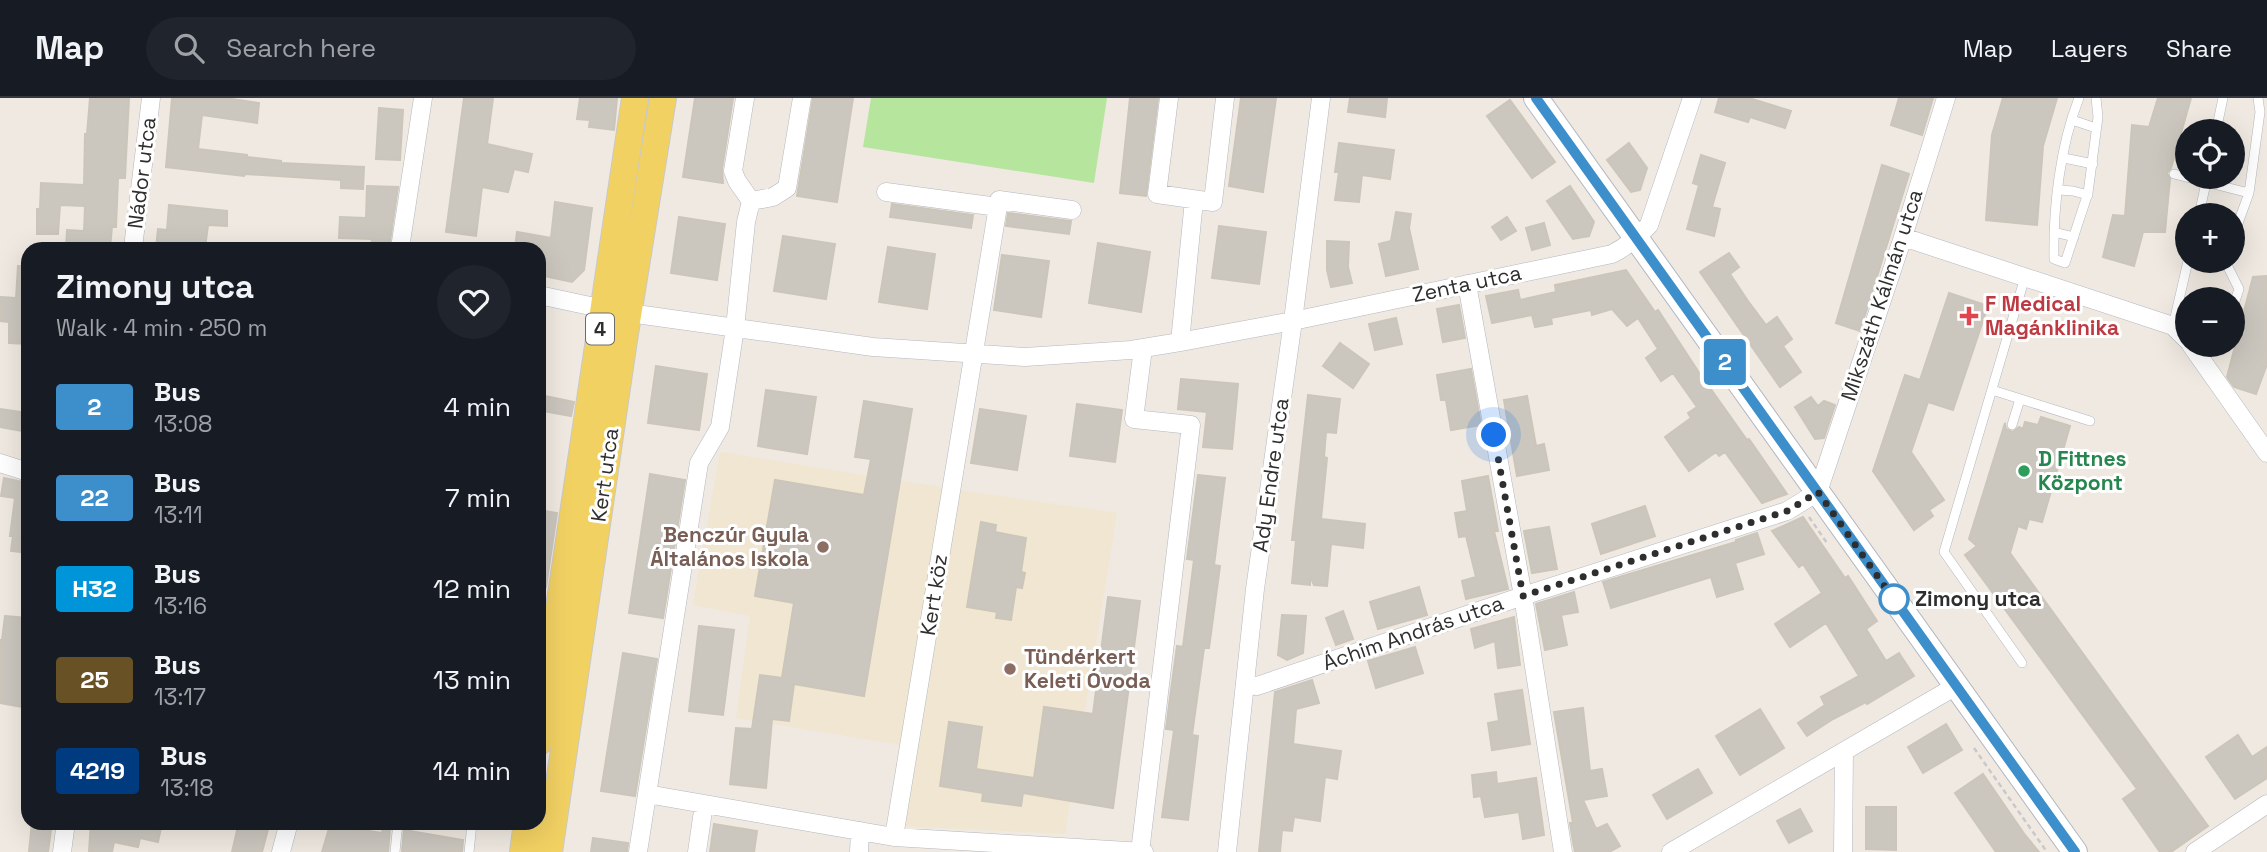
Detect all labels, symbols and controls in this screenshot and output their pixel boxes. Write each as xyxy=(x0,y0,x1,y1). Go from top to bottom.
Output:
search box xyxy=(146,17,636,80)
text: Map xyxy=(35,27,104,69)
icon: search xyxy=(170,29,208,67)
text: Search here xyxy=(226,31,376,65)
text: Map xyxy=(1963,33,2013,64)
text: Layers xyxy=(2051,33,2128,64)
text: Share xyxy=(2166,33,2232,64)
street label: Nádor utca xyxy=(121,116,162,230)
map controls xyxy=(2175,119,2245,357)
button: locate xyxy=(2175,119,2245,189)
street label: Mikszáth Kálmán utca xyxy=(1835,186,1928,404)
button: + xyxy=(2175,203,2245,273)
street label: Zenta utca xyxy=(1410,259,1524,308)
button: heart xyxy=(437,265,511,339)
text: Zimony utca xyxy=(56,266,254,308)
button: − xyxy=(2175,287,2245,357)
place label: F Medical Magánklinika xyxy=(1985,290,2119,341)
marker: F Medical Magánklinika xyxy=(1959,306,1979,326)
text: Walk · 4 min · 250 m xyxy=(56,313,267,343)
road number: 4 xyxy=(586,314,614,344)
line badge: 2 xyxy=(1702,339,1748,385)
text: 2 xyxy=(1718,346,1732,377)
text: Bus xyxy=(154,375,201,409)
text: 4 min xyxy=(443,390,511,424)
text: 2 xyxy=(87,391,102,422)
street label: Ady Endre utca xyxy=(1246,396,1295,554)
text: 13:08 xyxy=(154,409,212,439)
your location xyxy=(1476,417,1511,452)
street label: Kert utca xyxy=(585,426,624,524)
place label: D Fittnes Központ xyxy=(2038,445,2127,496)
marker: D Fittnes Központ xyxy=(2016,463,2032,479)
text: Bus xyxy=(154,466,201,500)
text: 7 min xyxy=(445,481,511,515)
text: 22 xyxy=(80,482,109,513)
text: 13:11 xyxy=(154,500,203,530)
place label: Benczúr Gyula Általános Iskola xyxy=(650,521,809,572)
marker: Benczúr Gyula Általános Iskola xyxy=(815,539,831,555)
street label: Kert köz xyxy=(914,552,953,638)
text: Bus xyxy=(154,557,201,591)
text: 12 min xyxy=(433,572,511,606)
text: H32 xyxy=(72,573,117,604)
marker: Zimony utca xyxy=(1879,584,1909,614)
place label: Zimony utca xyxy=(1915,585,2041,612)
street label: Áchim András utca xyxy=(1319,589,1507,676)
text: 13:16 xyxy=(154,591,207,621)
place label: Tündérkert Keleti Óvoda xyxy=(1024,643,1151,694)
text: Bus xyxy=(154,648,201,682)
marker: Tündérkert Keleti Óvoda xyxy=(1002,661,1018,677)
text: 13 min xyxy=(433,663,511,697)
text: 25 xyxy=(80,664,109,695)
text: 13:17 xyxy=(154,682,206,712)
text: Bus xyxy=(160,739,207,773)
text: 14 min xyxy=(433,754,511,788)
text: 4219 xyxy=(70,755,125,786)
text: 13:18 xyxy=(160,773,213,803)

